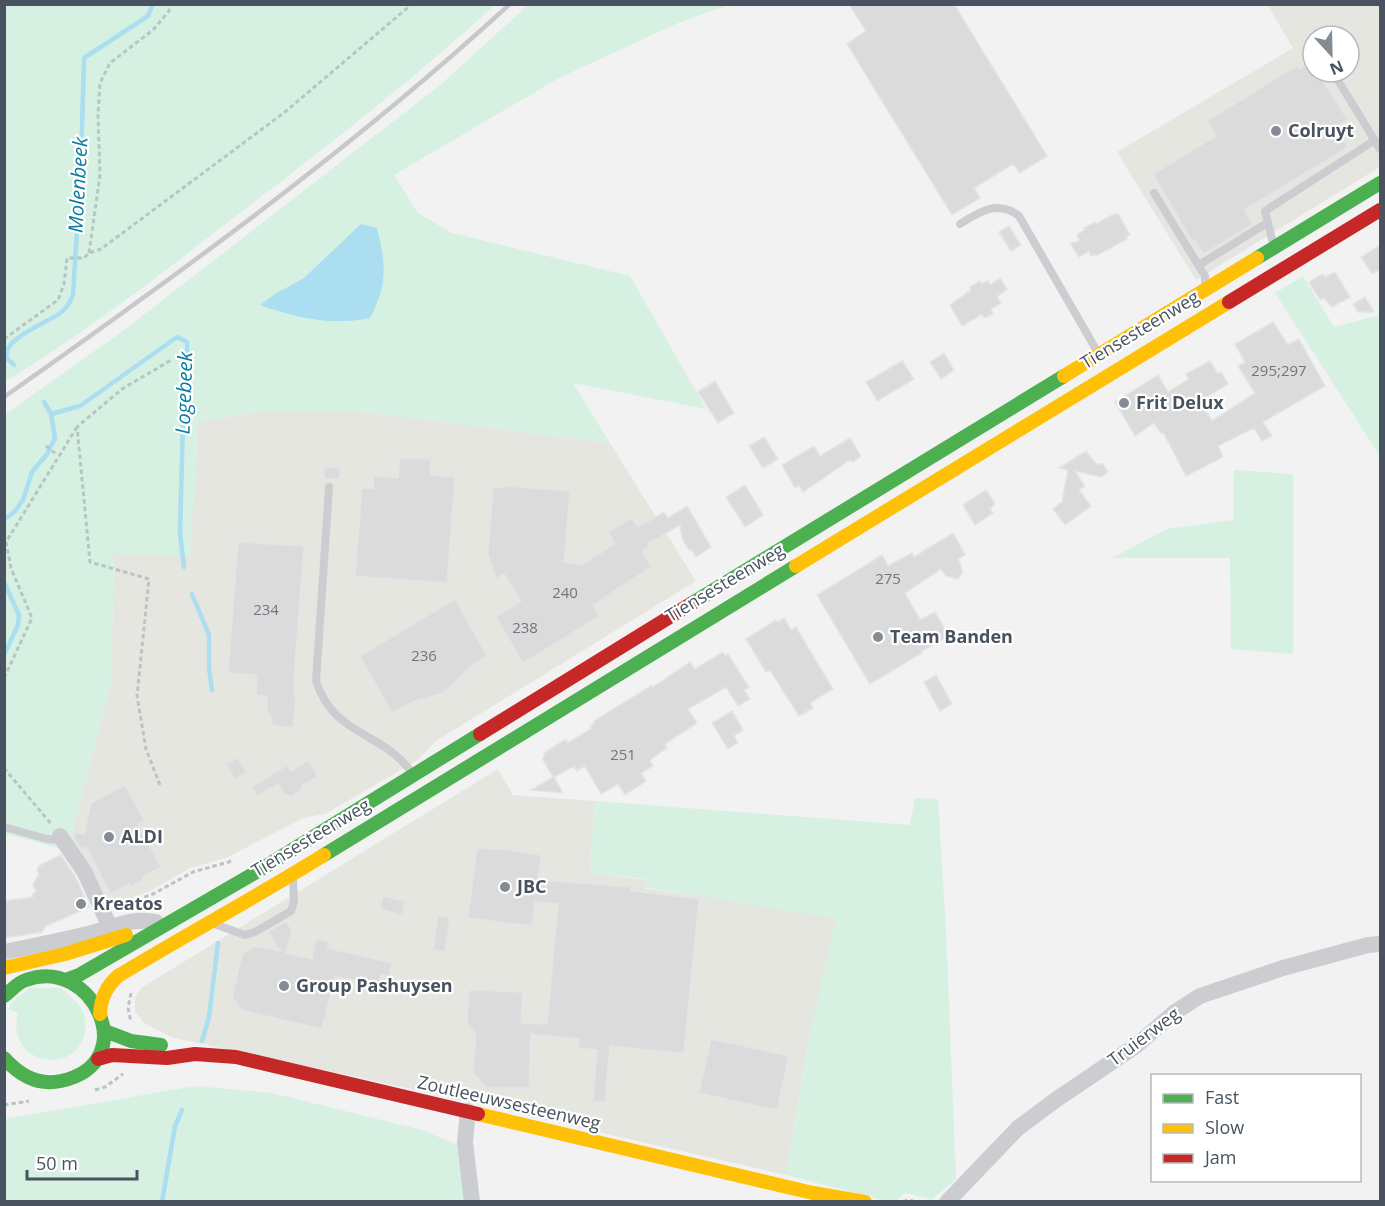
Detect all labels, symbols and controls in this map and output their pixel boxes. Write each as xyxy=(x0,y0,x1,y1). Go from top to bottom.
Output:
north arrow xyxy=(1301,24,1361,84)
text: N xyxy=(1326,55,1347,81)
place label: Colruyt xyxy=(1288,118,1354,142)
marker: Colruyt xyxy=(1269,124,1283,138)
water label: Molenbeek xyxy=(62,135,94,234)
street label: Tiensesteenweg xyxy=(1076,284,1203,374)
water label: Logebeek xyxy=(169,350,198,435)
house number: 295;297 xyxy=(1251,360,1307,380)
place label: Frit Delux xyxy=(1136,390,1224,414)
marker: Frit Delux xyxy=(1117,396,1131,410)
street label: Tiensesteenweg xyxy=(661,537,788,627)
house number: 275 xyxy=(875,568,901,588)
house number: 240 xyxy=(552,582,578,602)
house number: 234 xyxy=(253,599,279,619)
house number: 238 xyxy=(512,617,538,637)
place label: Team Banden xyxy=(890,624,1013,648)
marker: Team Banden xyxy=(871,630,885,644)
house number: 236 xyxy=(411,645,437,665)
house number: 251 xyxy=(610,744,636,764)
street label: Tiensesteenweg xyxy=(247,792,374,882)
place label: ALDI xyxy=(121,824,163,848)
marker: ALDI xyxy=(102,830,116,844)
place label: JBC xyxy=(515,874,547,898)
marker: JBC xyxy=(498,880,512,894)
place label: Kreatos xyxy=(93,891,163,915)
marker: Kreatos xyxy=(74,897,88,911)
place label: Group Pashuysen xyxy=(296,973,453,997)
marker: Group Pashuysen xyxy=(277,979,291,993)
street label: Truierweg xyxy=(1103,1001,1184,1071)
street label: Zoutleeuwsesteenweg xyxy=(415,1069,603,1135)
legend xyxy=(1151,1074,1361,1182)
text: Fast xyxy=(1205,1085,1239,1109)
text: Slow xyxy=(1205,1115,1244,1139)
scale bar xyxy=(27,1143,136,1181)
text: Jam xyxy=(1203,1145,1237,1169)
text: 50 m xyxy=(36,1151,78,1175)

